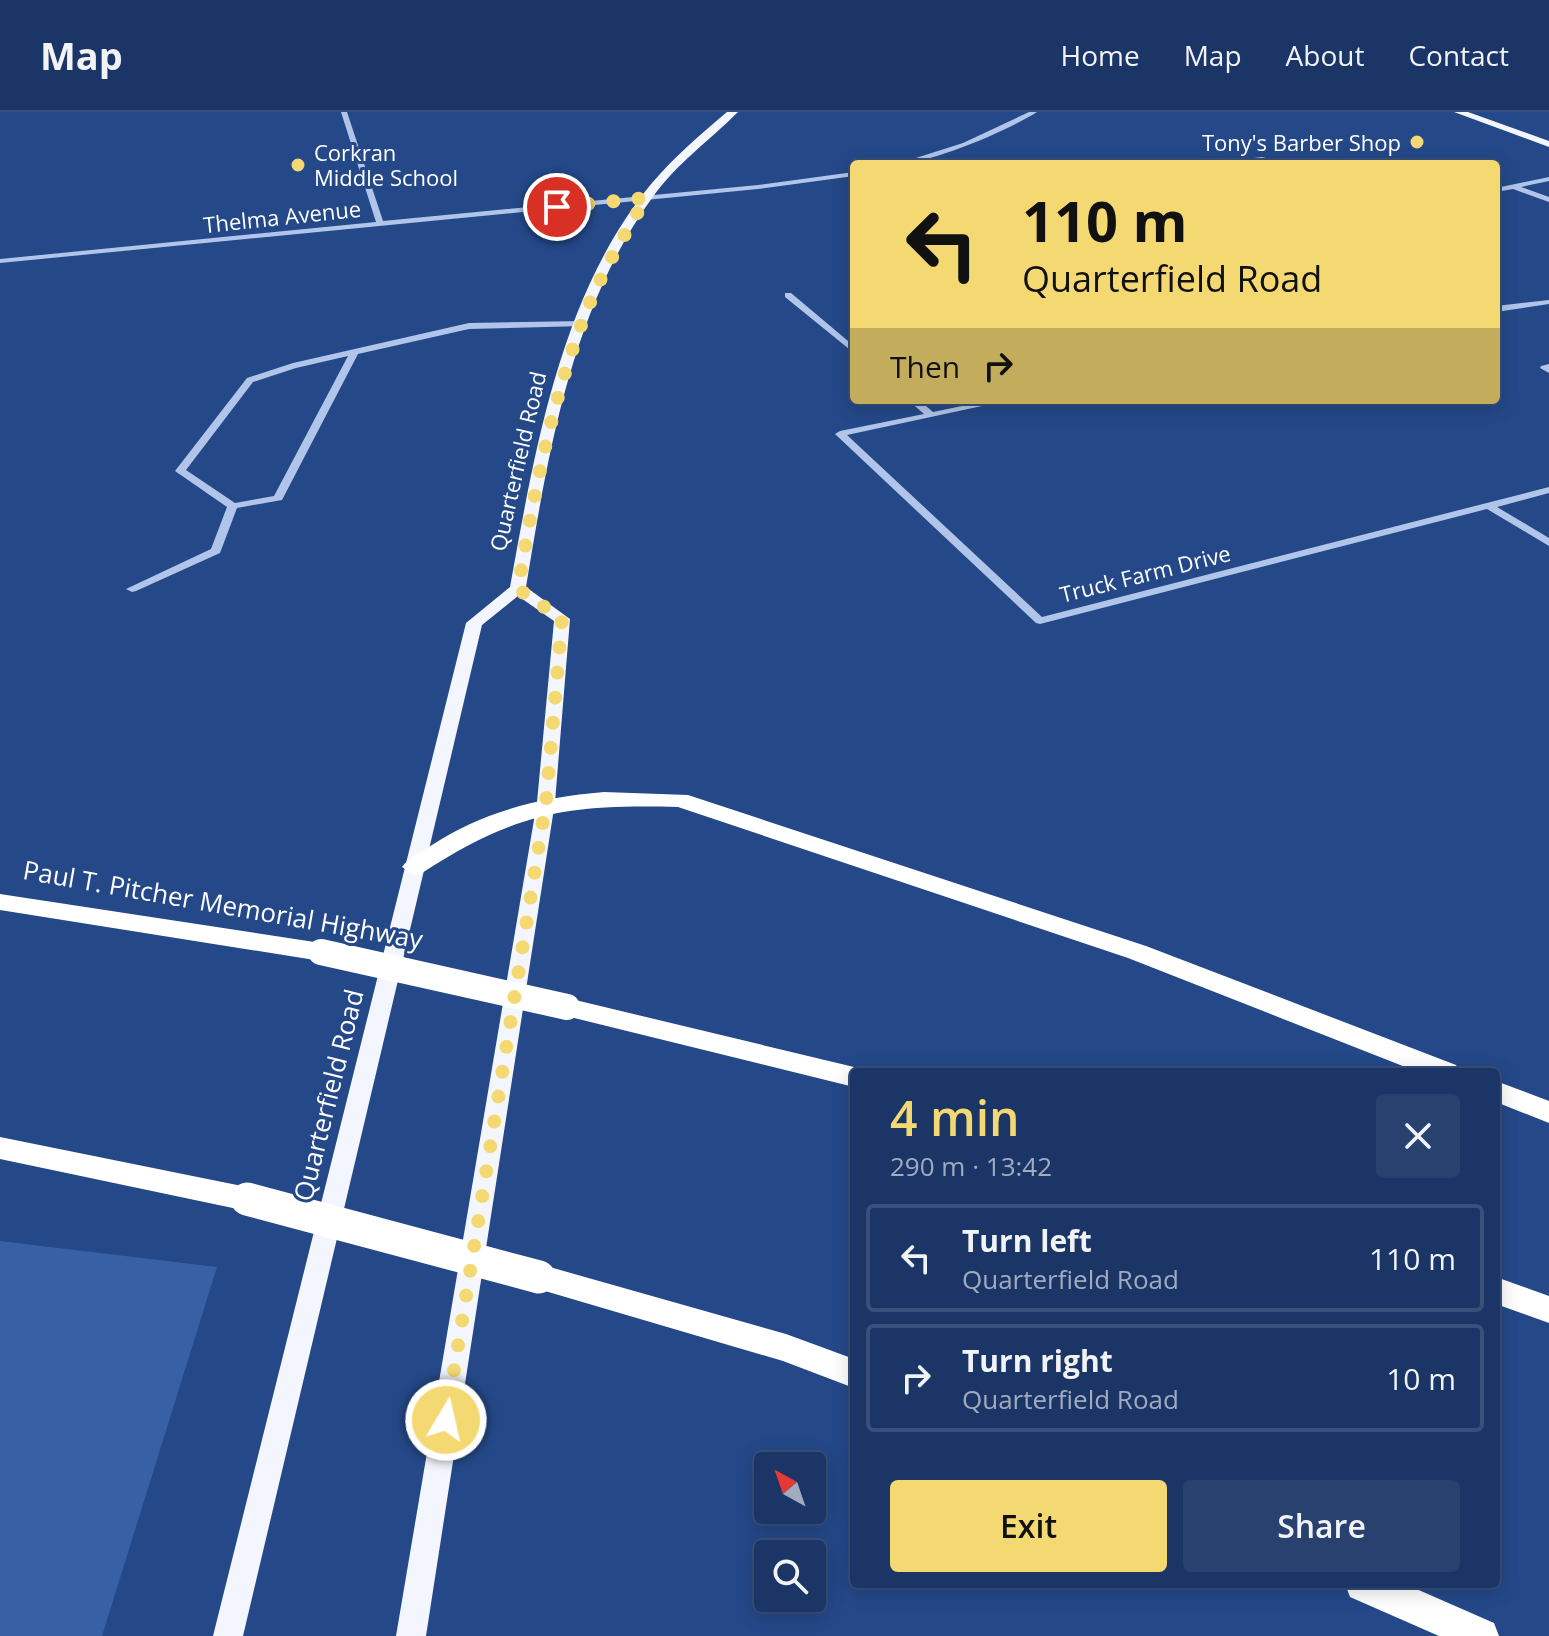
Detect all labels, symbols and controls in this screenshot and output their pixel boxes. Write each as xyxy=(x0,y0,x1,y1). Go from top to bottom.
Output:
text: Map xyxy=(40,29,123,81)
text: Home xyxy=(1061,36,1140,74)
text: Map xyxy=(1184,36,1242,74)
text: About xyxy=(1286,36,1364,74)
text: Contact xyxy=(1408,36,1509,74)
place label: Tony's Barber Shop xyxy=(1202,127,1401,157)
marker: Tony's Barber Shop xyxy=(1408,133,1426,151)
place label: Corkran Middle School xyxy=(314,137,458,192)
marker: Corkran Middle School xyxy=(289,156,307,174)
pin xyxy=(523,173,591,241)
text: 110 m xyxy=(1022,182,1188,258)
icon: arrive xyxy=(535,185,579,229)
icon: left xyxy=(890,192,994,296)
street label: Thelma Avenue xyxy=(202,193,362,239)
text: Quarterfield Road xyxy=(1022,254,1322,303)
icon: right xyxy=(976,344,1020,388)
text: Then xyxy=(890,346,960,387)
street label: Quarterfield Road xyxy=(482,368,552,554)
street label: Truck Farm Drive xyxy=(1057,537,1233,609)
street label: Paul T. Pitcher Memorial Highway xyxy=(20,851,427,957)
street label: Quarterfield Road xyxy=(284,985,372,1205)
text: 4 min xyxy=(890,1085,1020,1150)
button: close xyxy=(1376,1094,1460,1178)
text: 290 m · 13:42 xyxy=(890,1148,1052,1184)
text: Turn left xyxy=(962,1220,1092,1261)
icon: left xyxy=(894,1236,938,1280)
text: 110 m xyxy=(1369,1238,1456,1279)
text: Quarterfield Road xyxy=(962,1261,1179,1297)
text: Turn right xyxy=(962,1340,1113,1381)
icon: right xyxy=(894,1356,938,1400)
text: 10 m xyxy=(1386,1358,1456,1399)
position arrow xyxy=(404,1378,488,1462)
text: Quarterfield Road xyxy=(962,1381,1179,1417)
north arrow xyxy=(754,1452,826,1524)
map controls xyxy=(754,1452,826,1612)
button: Exit xyxy=(890,1480,1167,1572)
button: Share xyxy=(1183,1480,1460,1572)
button: search xyxy=(754,1540,826,1612)

